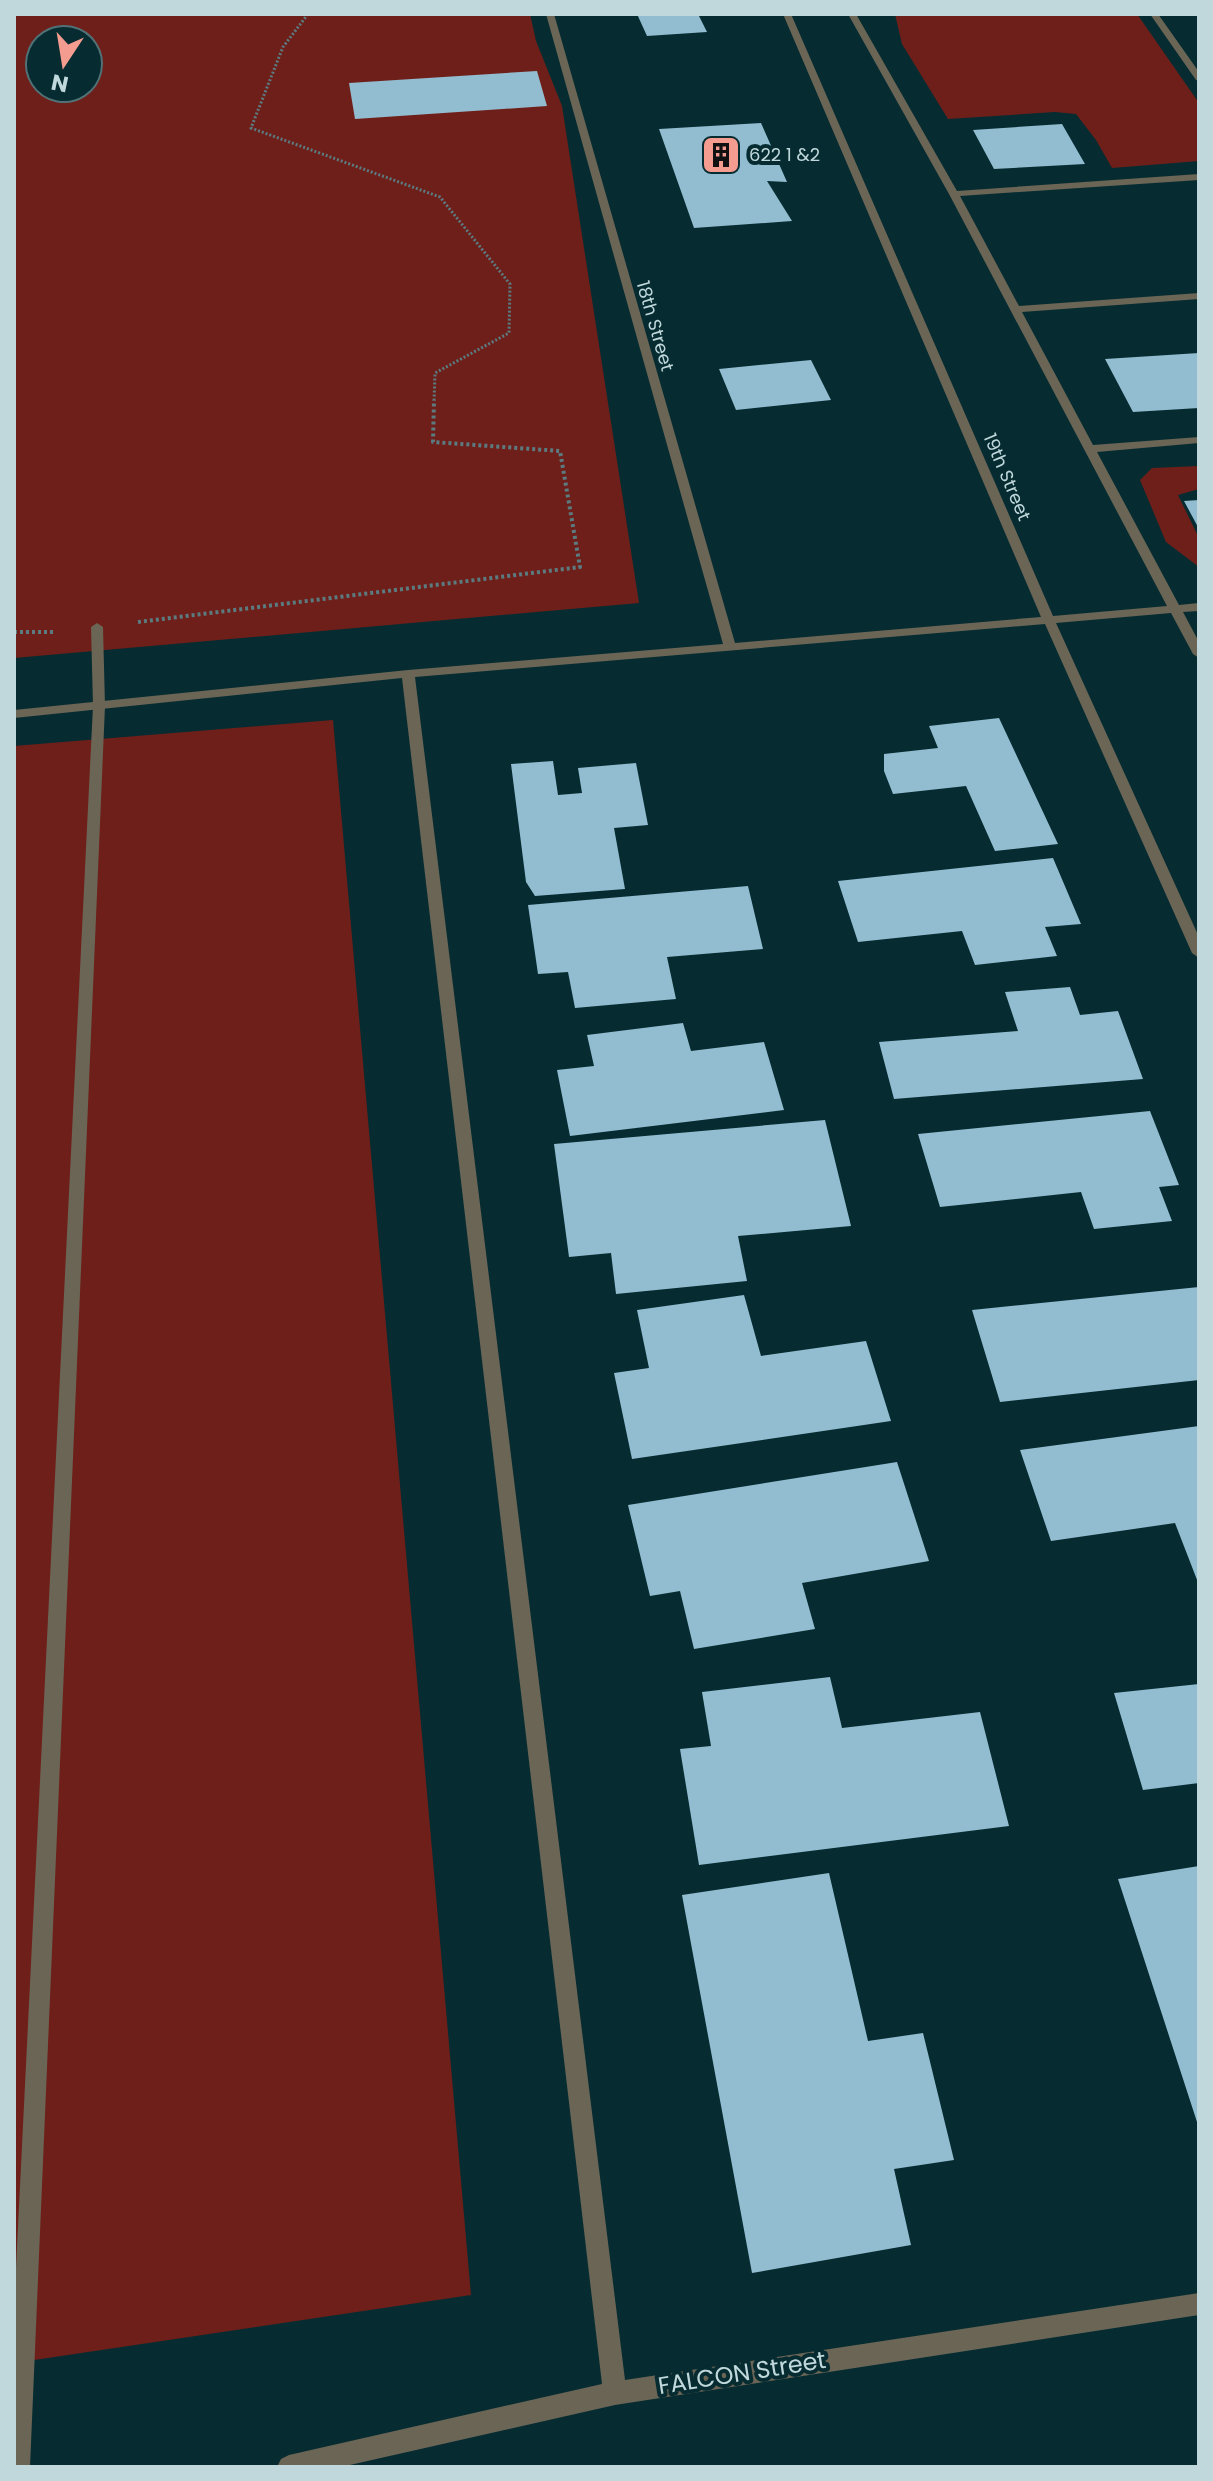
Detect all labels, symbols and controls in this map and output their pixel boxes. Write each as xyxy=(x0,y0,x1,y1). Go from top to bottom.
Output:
north arrow xyxy=(24,24,104,104)
text: N xyxy=(49,66,71,100)
building icon: 622 1 &2 xyxy=(700,134,742,176)
place label: 622 1 &2 xyxy=(749,142,820,167)
street label: 18th Street xyxy=(631,278,680,374)
street label: 19th Street xyxy=(978,429,1037,524)
street label: FALCON Street xyxy=(656,2343,828,2402)

